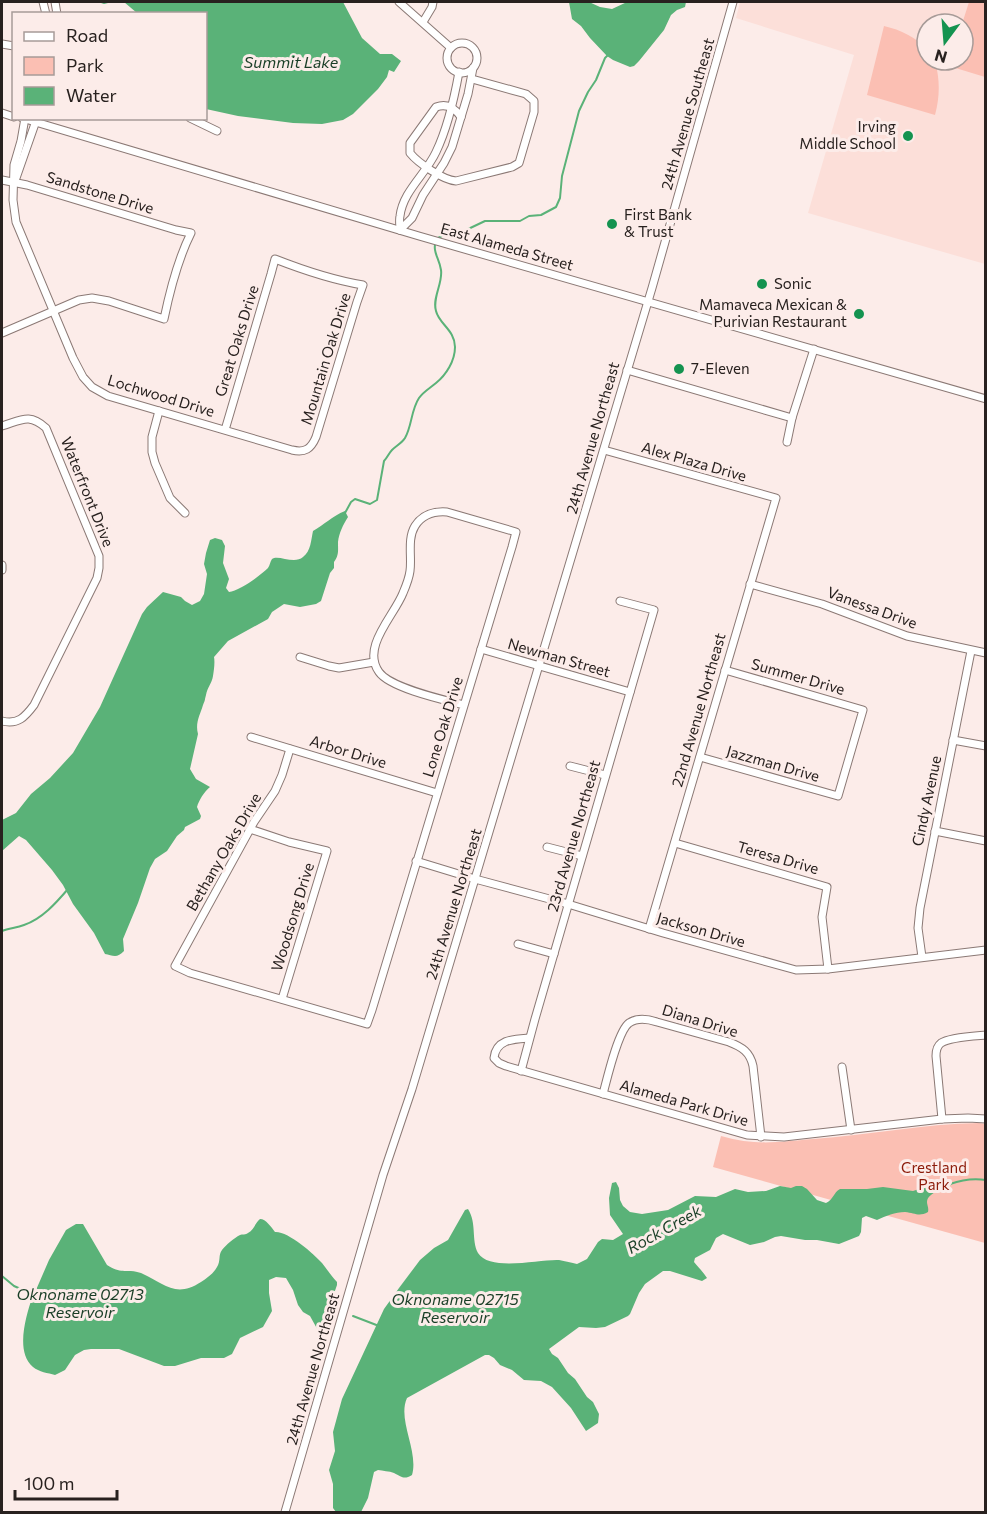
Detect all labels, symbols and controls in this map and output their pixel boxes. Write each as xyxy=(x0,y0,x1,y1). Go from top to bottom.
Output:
legend xyxy=(12,12,207,120)
north arrow xyxy=(915,12,975,72)
text: Road xyxy=(66,24,108,46)
street label: 24th Avenue Southeast xyxy=(657,36,717,192)
text: N xyxy=(932,46,949,68)
water label: Summit Lake xyxy=(244,52,339,71)
text: Park xyxy=(66,54,104,76)
text: Water xyxy=(66,84,117,106)
place label: Irving Middle School xyxy=(799,117,896,152)
marker: Irving Middle School xyxy=(901,129,915,143)
street label: Sandstone Drive xyxy=(44,167,156,217)
place label: First Bank & Trust xyxy=(624,205,692,240)
marker: First Bank & Trust xyxy=(605,217,619,231)
street label: East Alameda Street xyxy=(439,218,576,274)
place label: Sonic xyxy=(774,274,812,292)
marker: Sonic xyxy=(755,277,769,291)
street label: Great Oaks Drive xyxy=(211,283,262,399)
street label: Mountain Oak Drive xyxy=(296,291,354,427)
place label: Mamaveca Mexican & Purivian Restaurant xyxy=(699,295,847,330)
marker: Mamaveca Mexican & Purivian Restaurant xyxy=(852,307,866,321)
place label: 7-Eleven xyxy=(691,359,750,377)
street label: 24th Avenue Northeast xyxy=(562,360,622,516)
marker: 7-Eleven xyxy=(672,362,686,376)
street label: Lochwood Drive xyxy=(106,370,217,420)
street label: Waterfront Drive xyxy=(58,434,118,549)
street label: Alex Plaza Drive xyxy=(640,437,749,485)
street label: Vanessa Drive xyxy=(825,582,920,632)
street label: 22nd Avenue Northeast xyxy=(667,631,729,789)
street label: Newman Street xyxy=(506,634,613,680)
street label: Summer Drive xyxy=(749,654,847,698)
street label: Lone Oak Drive xyxy=(418,674,466,779)
street label: Arbor Drive xyxy=(308,731,389,771)
street label: Jazzman Drive xyxy=(725,741,822,785)
street label: Cindy Avenue xyxy=(908,754,944,848)
street label: 23rd Avenue Northeast xyxy=(543,758,603,914)
street label: Bethany Oaks Drive xyxy=(182,789,264,914)
street label: 24th Avenue Northeast xyxy=(421,826,485,982)
street label: Teresa Drive xyxy=(736,837,821,877)
street label: Woodsong Drive xyxy=(267,860,317,973)
street label: Jackson Drive xyxy=(655,908,748,950)
street label: Diana Drive xyxy=(660,1000,740,1040)
street label: Alameda Park Drive xyxy=(618,1075,751,1129)
park label: Crestland Park xyxy=(901,1158,967,1193)
water label: Rock Creek xyxy=(623,1200,705,1257)
water label: Oknoname 02713 Reservoir xyxy=(16,1284,144,1321)
water label: Oknoname 02715 Reservoir xyxy=(391,1289,519,1326)
street label: 24th Avenue Northeast xyxy=(282,1291,342,1447)
scale bar xyxy=(15,1463,117,1501)
text: 100 m xyxy=(24,1472,74,1494)

